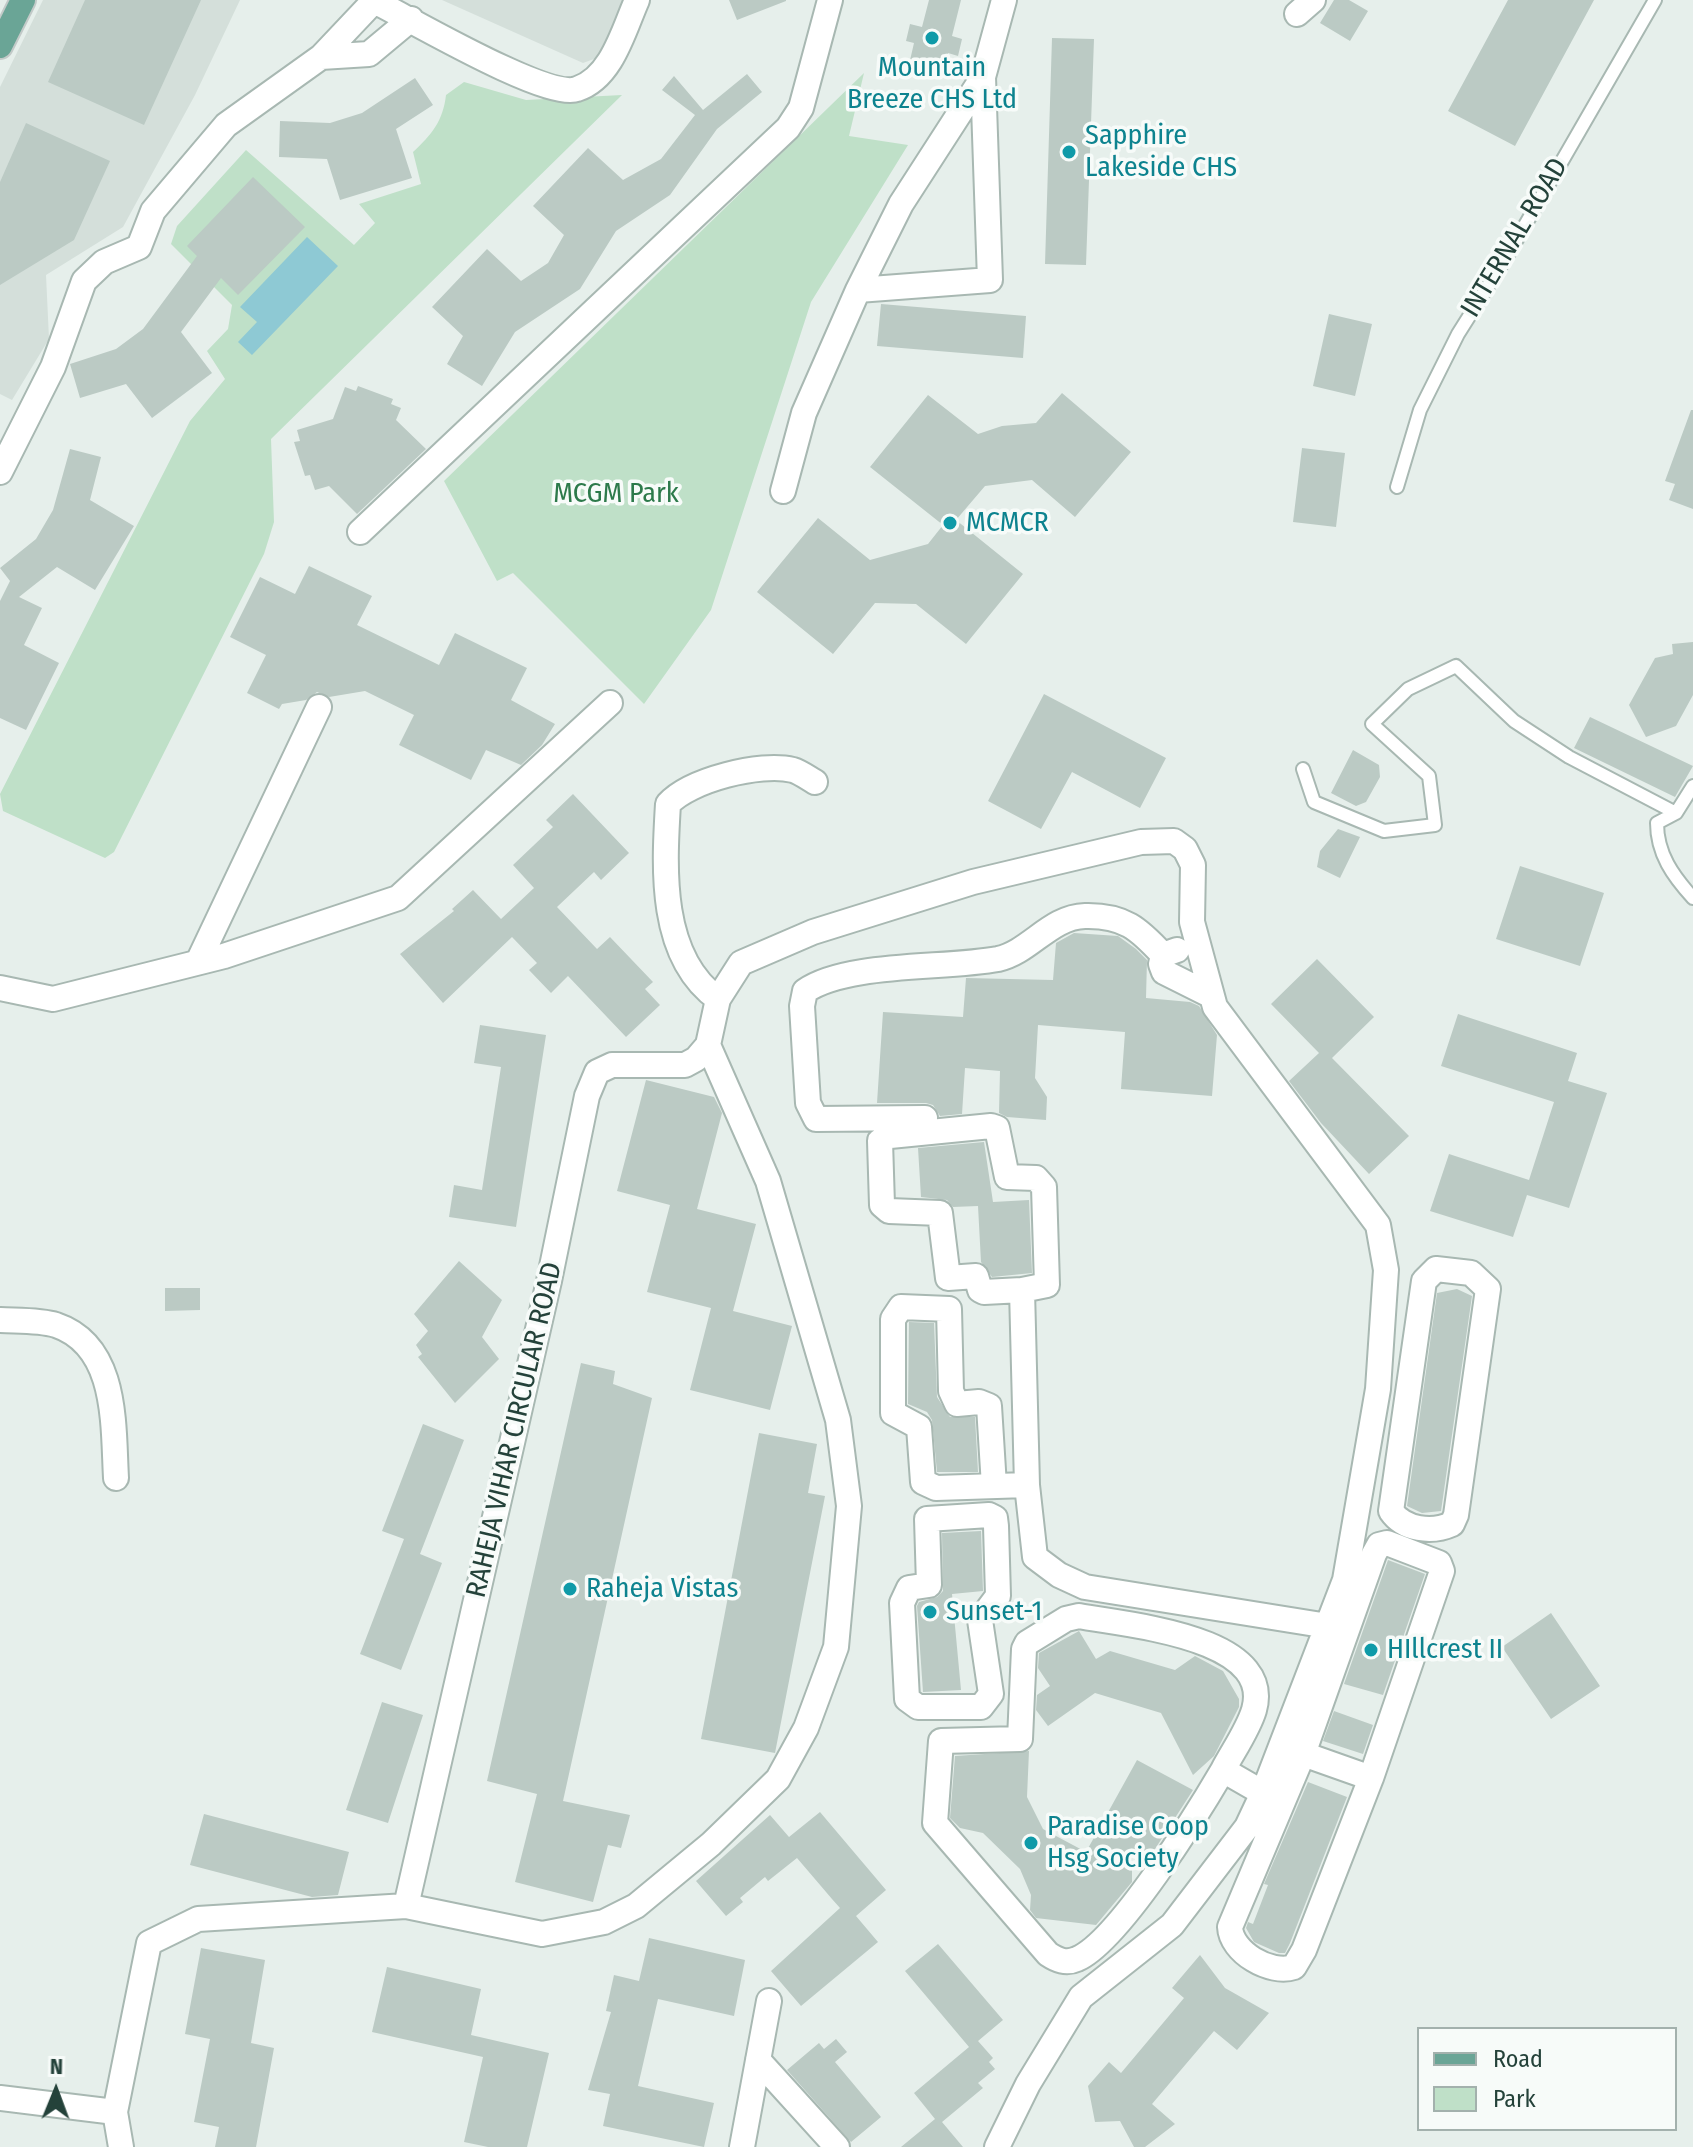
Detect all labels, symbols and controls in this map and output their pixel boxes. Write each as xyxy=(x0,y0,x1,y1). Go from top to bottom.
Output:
marker: Mountain Breeze CHS Ltd xyxy=(923,29,941,47)
place label: Mountain Breeze CHS Ltd xyxy=(847,51,1017,117)
place label: Sapphire Lakeside CHS xyxy=(1085,119,1237,185)
marker: Sapphire Lakeside CHS xyxy=(1060,143,1078,161)
street label: INTERNAL ROAD xyxy=(1454,152,1576,324)
park label: MCGM Park xyxy=(553,477,679,511)
place label: MCMCR xyxy=(966,506,1049,540)
marker: MCMCR xyxy=(941,514,959,532)
street label: RAHEJA VIHAR CIRCULAR ROAD xyxy=(460,1259,570,1601)
place label: Raheja Vistas xyxy=(586,1572,738,1606)
marker: Raheja Vistas xyxy=(561,1580,579,1598)
place label: Sunset-1 xyxy=(946,1595,1042,1629)
marker: Sunset-1 xyxy=(921,1603,939,1621)
place label: HIllcrest II xyxy=(1387,1633,1503,1667)
marker: HIllcrest II xyxy=(1362,1641,1380,1659)
place label: Paradise Coop Hsg Society xyxy=(1047,1810,1209,1876)
marker: Paradise Coop Hsg Society xyxy=(1022,1834,1040,1852)
legend xyxy=(1417,2027,1677,2131)
text: Road xyxy=(1493,2045,1543,2073)
north arrow xyxy=(16,2051,96,2131)
text: N xyxy=(50,2053,63,2080)
text: Park xyxy=(1493,2085,1536,2113)

